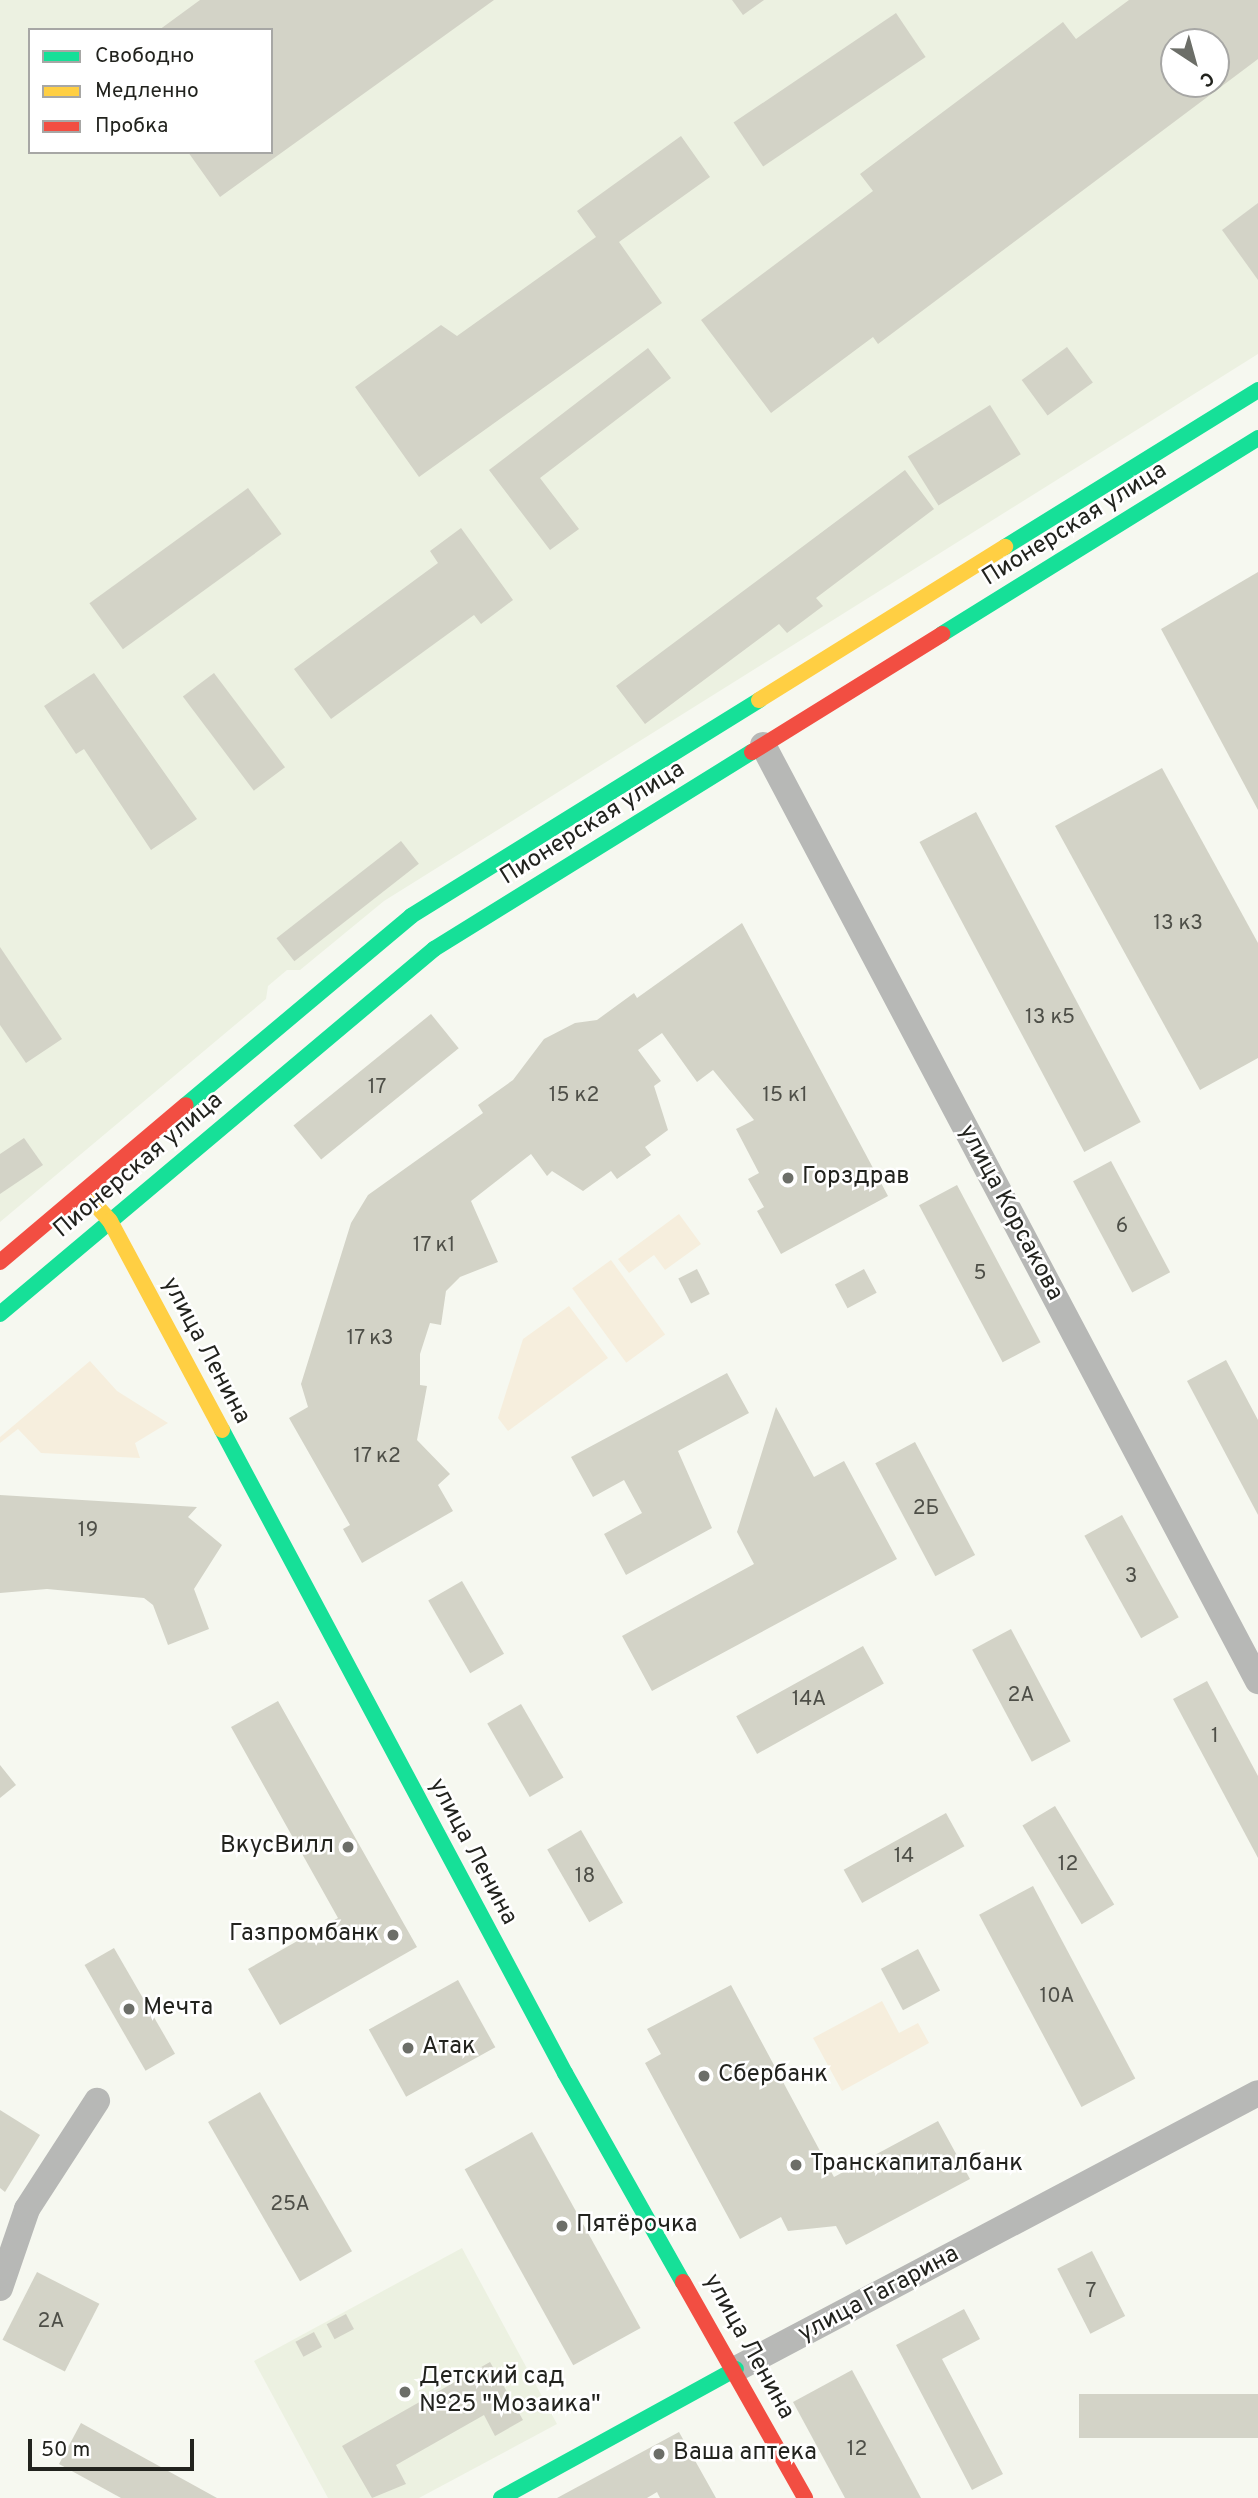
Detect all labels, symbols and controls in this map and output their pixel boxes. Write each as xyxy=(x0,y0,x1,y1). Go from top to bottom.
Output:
legend xyxy=(28,28,273,154)
north arrow xyxy=(1160,28,1230,98)
text: Свободно xyxy=(95,43,194,70)
text: С xyxy=(1194,65,1218,92)
text: Медленно xyxy=(95,78,199,105)
text: Пробка xyxy=(95,113,168,140)
street label: Пионерская улица xyxy=(977,457,1173,593)
street label: Пионерская улица xyxy=(495,756,691,892)
house number: 13 к3 xyxy=(1153,911,1203,937)
house number: 13 к5 xyxy=(1025,1005,1075,1031)
house number: 17 xyxy=(368,1075,386,1101)
house number: 15 к2 xyxy=(549,1083,599,1109)
house number: 15 к1 xyxy=(762,1083,808,1109)
street label: Пионерская улица xyxy=(49,1087,229,1245)
street label: улица Корсакова xyxy=(951,1120,1069,1306)
place label: Горздрав xyxy=(802,1164,910,1192)
marker: Горздрав xyxy=(780,1170,796,1186)
house number: 6 xyxy=(1116,1214,1128,1240)
house number: 17 к1 xyxy=(412,1233,456,1259)
house number: 5 xyxy=(973,1261,987,1287)
street label: улица Ленина xyxy=(154,1273,256,1429)
house number: 17 к3 xyxy=(346,1326,394,1352)
house number: 17 к2 xyxy=(353,1444,401,1470)
house number: 2Б xyxy=(913,1496,939,1522)
house number: 19 xyxy=(78,1518,98,1544)
house number: 3 xyxy=(1125,1564,1137,1590)
house number: 2А xyxy=(1007,1683,1035,1709)
house number: 14А xyxy=(792,1687,826,1713)
house number: 1 xyxy=(1211,1724,1219,1750)
street label: улица Ленина xyxy=(421,1774,523,1930)
place label: ВкусВилл xyxy=(220,1833,334,1861)
marker: ВкусВилл xyxy=(340,1839,356,1855)
house number: 14 xyxy=(894,1844,914,1870)
house number: 12 xyxy=(1058,1852,1078,1878)
house number: 18 xyxy=(575,1864,595,1890)
place label: Газпромбанк xyxy=(229,1921,379,1949)
marker: Газпромбанк xyxy=(385,1927,401,1943)
house number: 10А xyxy=(1040,1984,1074,2010)
place label: Мечта xyxy=(143,1995,213,2023)
marker: Мечта xyxy=(121,2001,137,2017)
place label: Атак xyxy=(422,2034,476,2062)
marker: Атак xyxy=(400,2040,416,2056)
place label: Сбербанк xyxy=(718,2062,828,2090)
marker: Сбербанк xyxy=(696,2068,712,2084)
place label: Транскапиталбанк xyxy=(810,2151,1023,2179)
marker: Транскапиталбанк xyxy=(788,2157,804,2173)
house number: 25А xyxy=(270,2192,310,2218)
place label: Пятёрочка xyxy=(576,2212,697,2240)
marker: Пятёрочка xyxy=(554,2218,570,2234)
street label: улица Гагарина xyxy=(794,2241,964,2349)
street label: улица Ленина xyxy=(696,2269,800,2425)
house number: 7 xyxy=(1086,2279,1096,2305)
house number: 2А xyxy=(37,2309,65,2335)
place label: Детский сад №25 "Мозаика" xyxy=(419,2364,601,2420)
marker: Детский сад №25 "Мозаика" xyxy=(397,2384,413,2400)
scale bar xyxy=(32,2424,198,2468)
text: 50 m xyxy=(41,2437,90,2464)
house number: 12 xyxy=(847,2437,867,2463)
place label: Ваша аптека xyxy=(673,2440,817,2468)
marker: Ваша аптека xyxy=(651,2446,667,2462)

